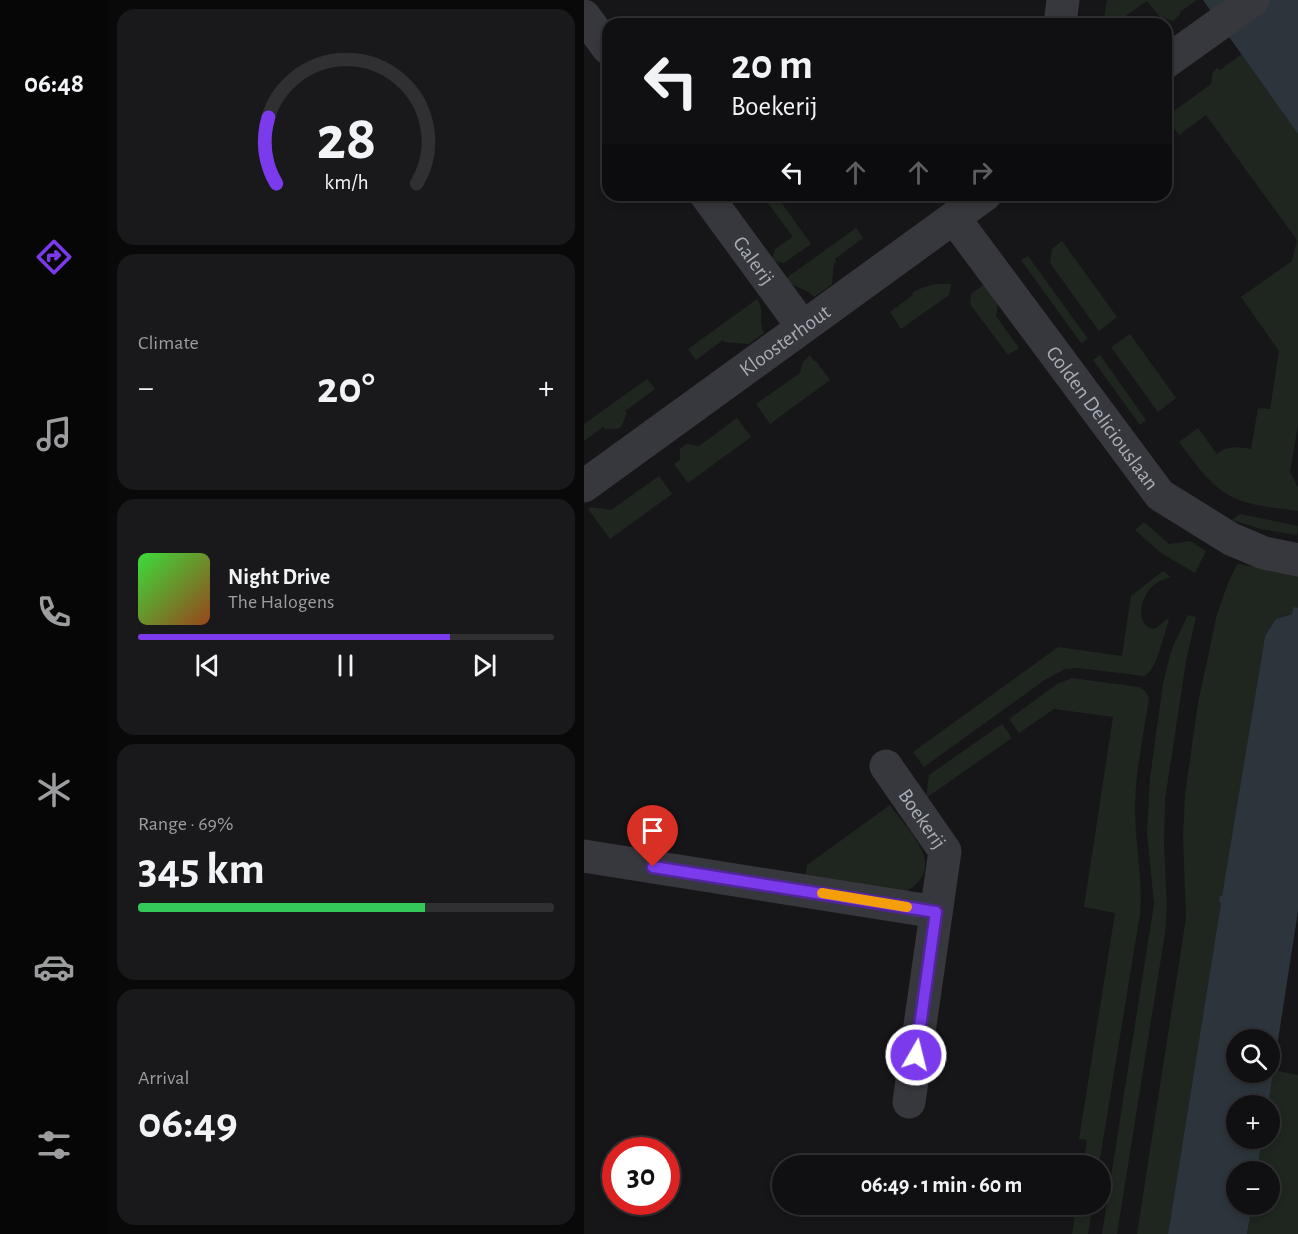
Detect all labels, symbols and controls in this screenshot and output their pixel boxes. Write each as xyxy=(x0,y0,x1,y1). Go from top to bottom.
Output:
icon: left xyxy=(632,42,710,120)
text: 20 m xyxy=(731,44,813,86)
text: 06:48 xyxy=(24,70,84,97)
text: Boekerij xyxy=(731,93,818,120)
text: 28 xyxy=(316,108,376,170)
icon: left xyxy=(776,156,809,189)
icon: ahead xyxy=(839,156,872,189)
icon: ahead xyxy=(902,156,935,189)
icon: right xyxy=(965,156,998,189)
text: km/h xyxy=(324,172,368,193)
street label: Galerij xyxy=(729,232,778,288)
icon: directions xyxy=(33,236,75,278)
street label: Kloosterhout xyxy=(735,300,834,380)
text: Climate xyxy=(138,333,199,353)
street label: Golden Deliciouslaan xyxy=(1042,342,1163,494)
text: 20° xyxy=(317,366,375,411)
text: − xyxy=(138,372,154,405)
text: + xyxy=(538,372,554,405)
icon: music xyxy=(33,413,75,455)
text: Night Drive xyxy=(228,566,330,588)
icon: phone xyxy=(33,591,75,633)
text: The Halogens xyxy=(228,592,334,612)
icon: previous xyxy=(191,649,224,682)
icon: pause xyxy=(329,649,362,682)
icon: next xyxy=(468,649,501,682)
icon: climate xyxy=(33,769,75,811)
street label: Boekerij xyxy=(895,785,950,852)
pin xyxy=(627,805,678,867)
text: Range · 69% xyxy=(138,814,233,834)
icon: arrive xyxy=(636,814,669,847)
text: 345 km xyxy=(138,847,265,892)
icon: car xyxy=(33,946,75,988)
position arrow xyxy=(884,1023,948,1087)
map controls xyxy=(1226,1029,1280,1215)
button: search xyxy=(1226,1029,1280,1083)
text: Arrival xyxy=(138,1068,189,1088)
button: + xyxy=(1226,1095,1280,1149)
text: 06:49 xyxy=(138,1101,238,1146)
icon: filters xyxy=(33,1124,75,1166)
speed limit sign: 30 xyxy=(602,1137,680,1215)
button: − xyxy=(1226,1161,1280,1215)
text: 06:49 · 1 min · 60 m xyxy=(861,1174,1022,1196)

